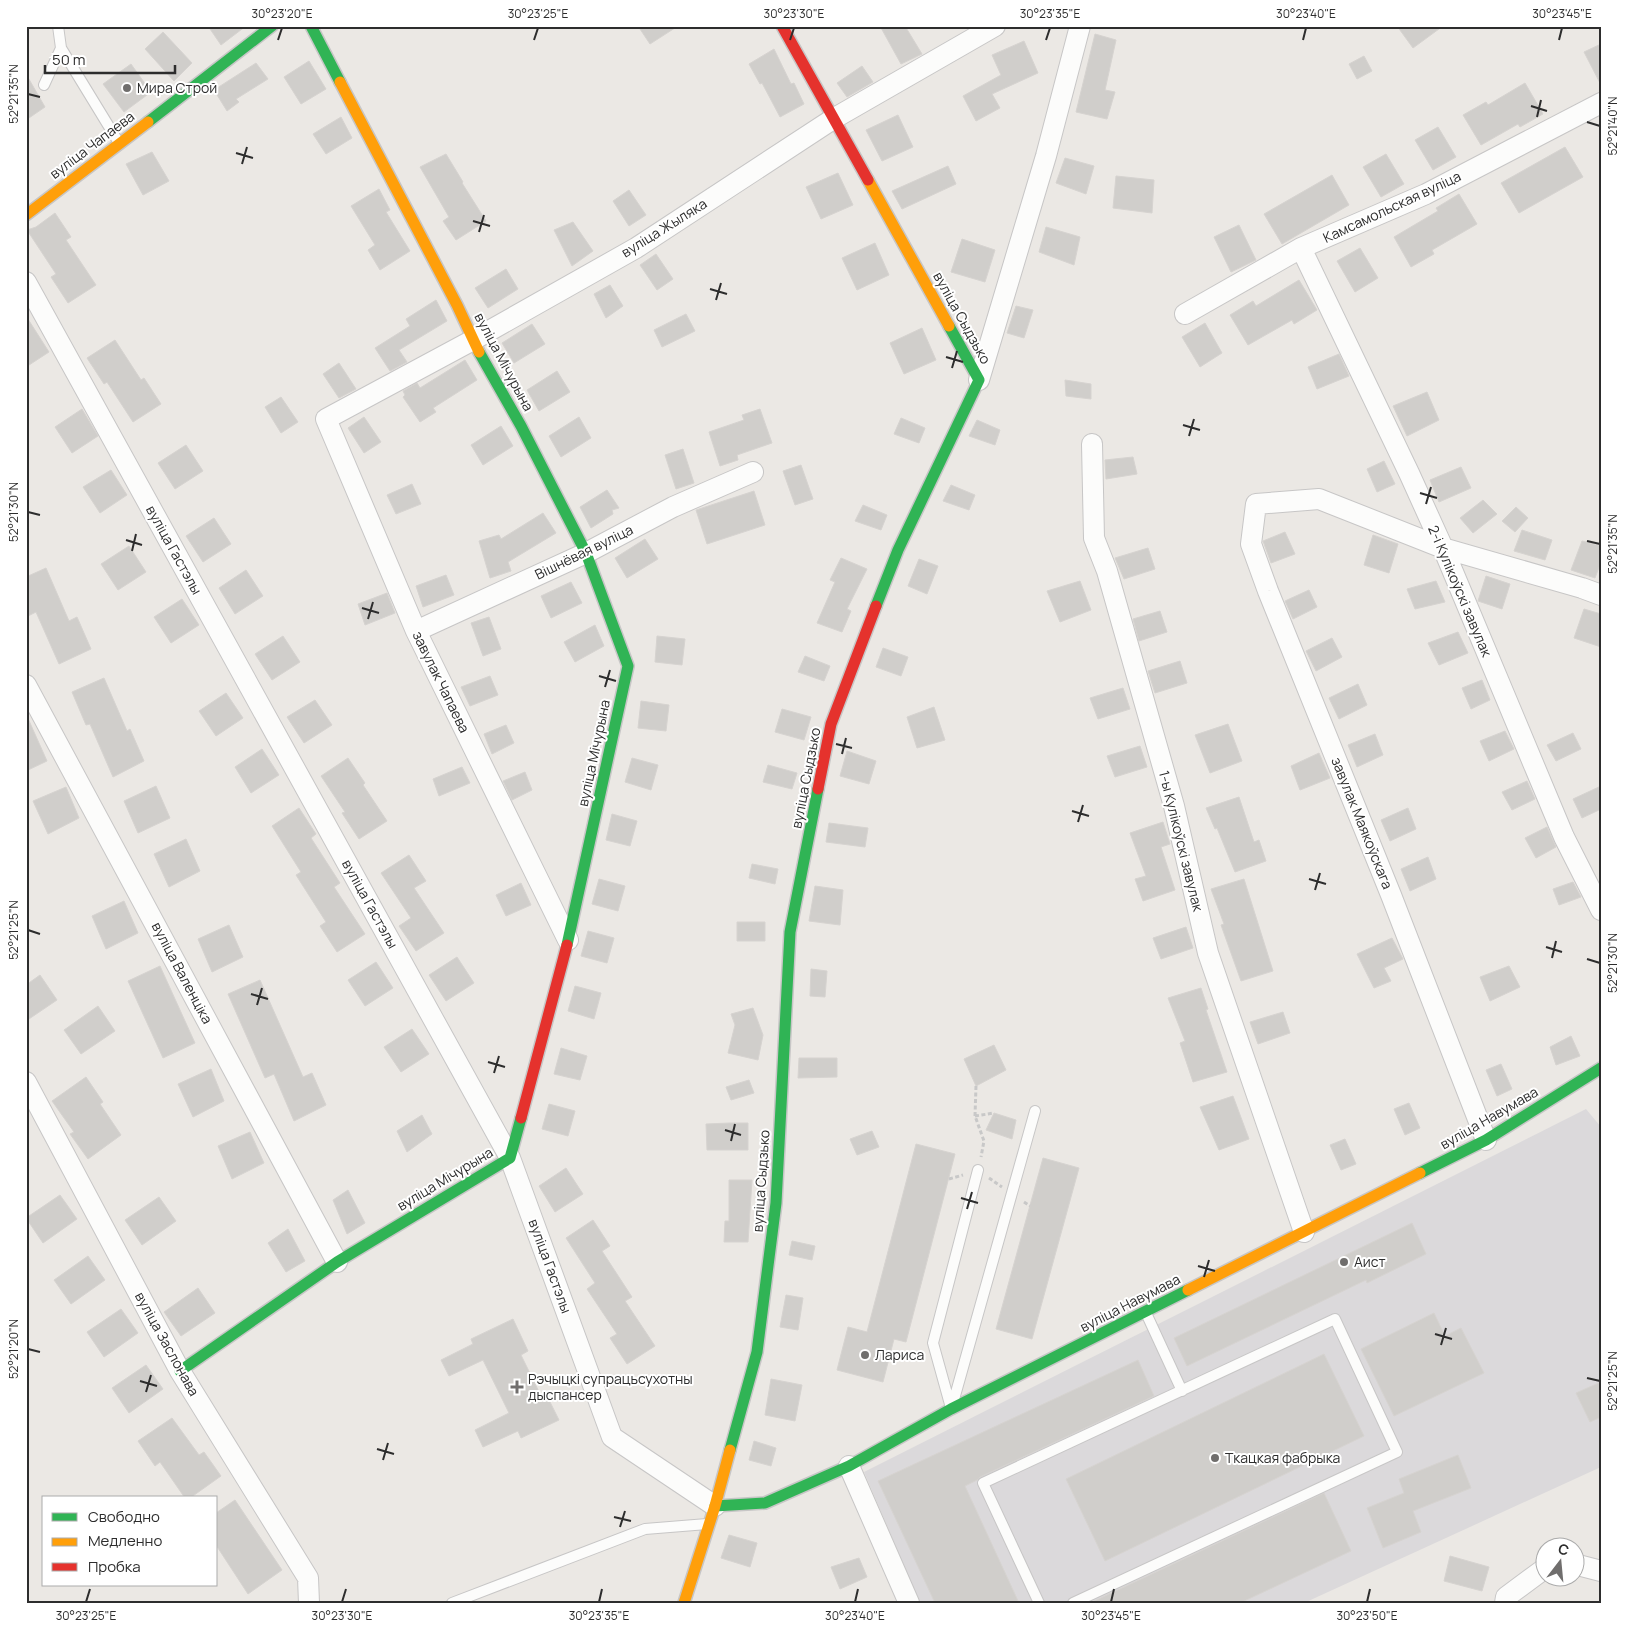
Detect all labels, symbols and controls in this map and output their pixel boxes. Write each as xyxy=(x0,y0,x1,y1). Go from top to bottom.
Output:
text: 30°23'20"E xyxy=(251,5,313,22)
text: 30°23'25"E xyxy=(508,5,569,22)
text: 30°23'30"E xyxy=(764,5,825,22)
text: 30°23'35"E xyxy=(1020,5,1080,22)
text: 30°23'40"E xyxy=(1276,5,1336,22)
text: 30°23'45"E xyxy=(1532,5,1592,22)
scale bar xyxy=(45,42,175,74)
text: 50 m xyxy=(52,49,86,70)
text: 52°21'35"N xyxy=(5,64,22,124)
place label: Мира Строй xyxy=(137,78,217,97)
marker: Мира Строй xyxy=(121,82,133,94)
text: 52°21'40"N xyxy=(1604,97,1621,155)
street label: вуліца Чапаева xyxy=(46,107,138,183)
street label: Камсамольская вуліца xyxy=(1320,166,1464,247)
street label: вуліца Жыляка xyxy=(617,194,710,261)
street label: вуліца Сыдзько xyxy=(929,268,996,367)
street label: вуліца Мічурына xyxy=(470,309,538,414)
text: 52°21'30"N xyxy=(5,482,22,542)
street label: вуліца Гастэлы xyxy=(142,502,207,598)
text: 52°21'35"N xyxy=(1604,514,1621,574)
street label: Вішнёвая вуліца xyxy=(531,520,636,584)
street label: 2-і Кулікоўскі завулак xyxy=(1424,522,1497,660)
street label: завулак Чапаева xyxy=(409,628,474,736)
street label: вуліца Мічурына xyxy=(573,698,614,808)
street label: вуліца Сыдзько xyxy=(786,726,825,830)
street label: завулак Маякоўскага xyxy=(1327,754,1398,892)
street label: 1-ы Кулікоўскі завулак xyxy=(1155,768,1208,914)
street label: вуліца Гастэлы xyxy=(338,856,403,952)
text: 52°21'25"N xyxy=(5,900,22,960)
street label: вуліца Валенціка xyxy=(148,919,217,1027)
text: 52°21'30"N xyxy=(1604,933,1621,993)
street label: вуліца Навумава xyxy=(1436,1082,1541,1153)
street label: вуліца Сыдзько xyxy=(747,1129,774,1233)
street label: вуліца Мічурына xyxy=(393,1142,496,1215)
street label: вуліца Гастэлы xyxy=(525,1216,576,1316)
place label: Аист xyxy=(1354,1252,1386,1271)
marker: Аист xyxy=(1338,1256,1350,1268)
street label: вуліца Навумава xyxy=(1076,1269,1183,1336)
street label: вуліца Заслонава xyxy=(131,1288,204,1399)
text: 52°21'20"N xyxy=(5,1319,22,1379)
place label: Лариса xyxy=(875,1345,924,1364)
marker: Лариса xyxy=(859,1349,871,1361)
text: 52°21'25"N xyxy=(1604,1351,1621,1411)
place label: Рэчыцкі супрацьсухотны дыспансер xyxy=(528,1369,693,1404)
marker: Рэчыцкі супрацьсухотны дыспансер xyxy=(510,1380,524,1394)
place label: Ткацкая фабрыка xyxy=(1225,1448,1340,1467)
marker: Ткацкая фабрыка xyxy=(1209,1452,1221,1464)
legend xyxy=(42,1496,218,1586)
text: Свободно xyxy=(88,1506,160,1527)
text: Медленно xyxy=(88,1530,162,1551)
north arrow xyxy=(1534,1536,1584,1586)
text: С xyxy=(1556,1538,1571,1560)
text: Пробка xyxy=(88,1556,141,1577)
text: 30°23'25"E xyxy=(56,1607,117,1624)
text: 30°23'30"E xyxy=(312,1607,373,1624)
text: 30°23'35"E xyxy=(569,1607,629,1624)
text: 30°23'40"E xyxy=(825,1607,885,1624)
text: 30°23'45"E xyxy=(1081,1607,1141,1624)
text: 30°23'50"E xyxy=(1336,1607,1398,1624)

